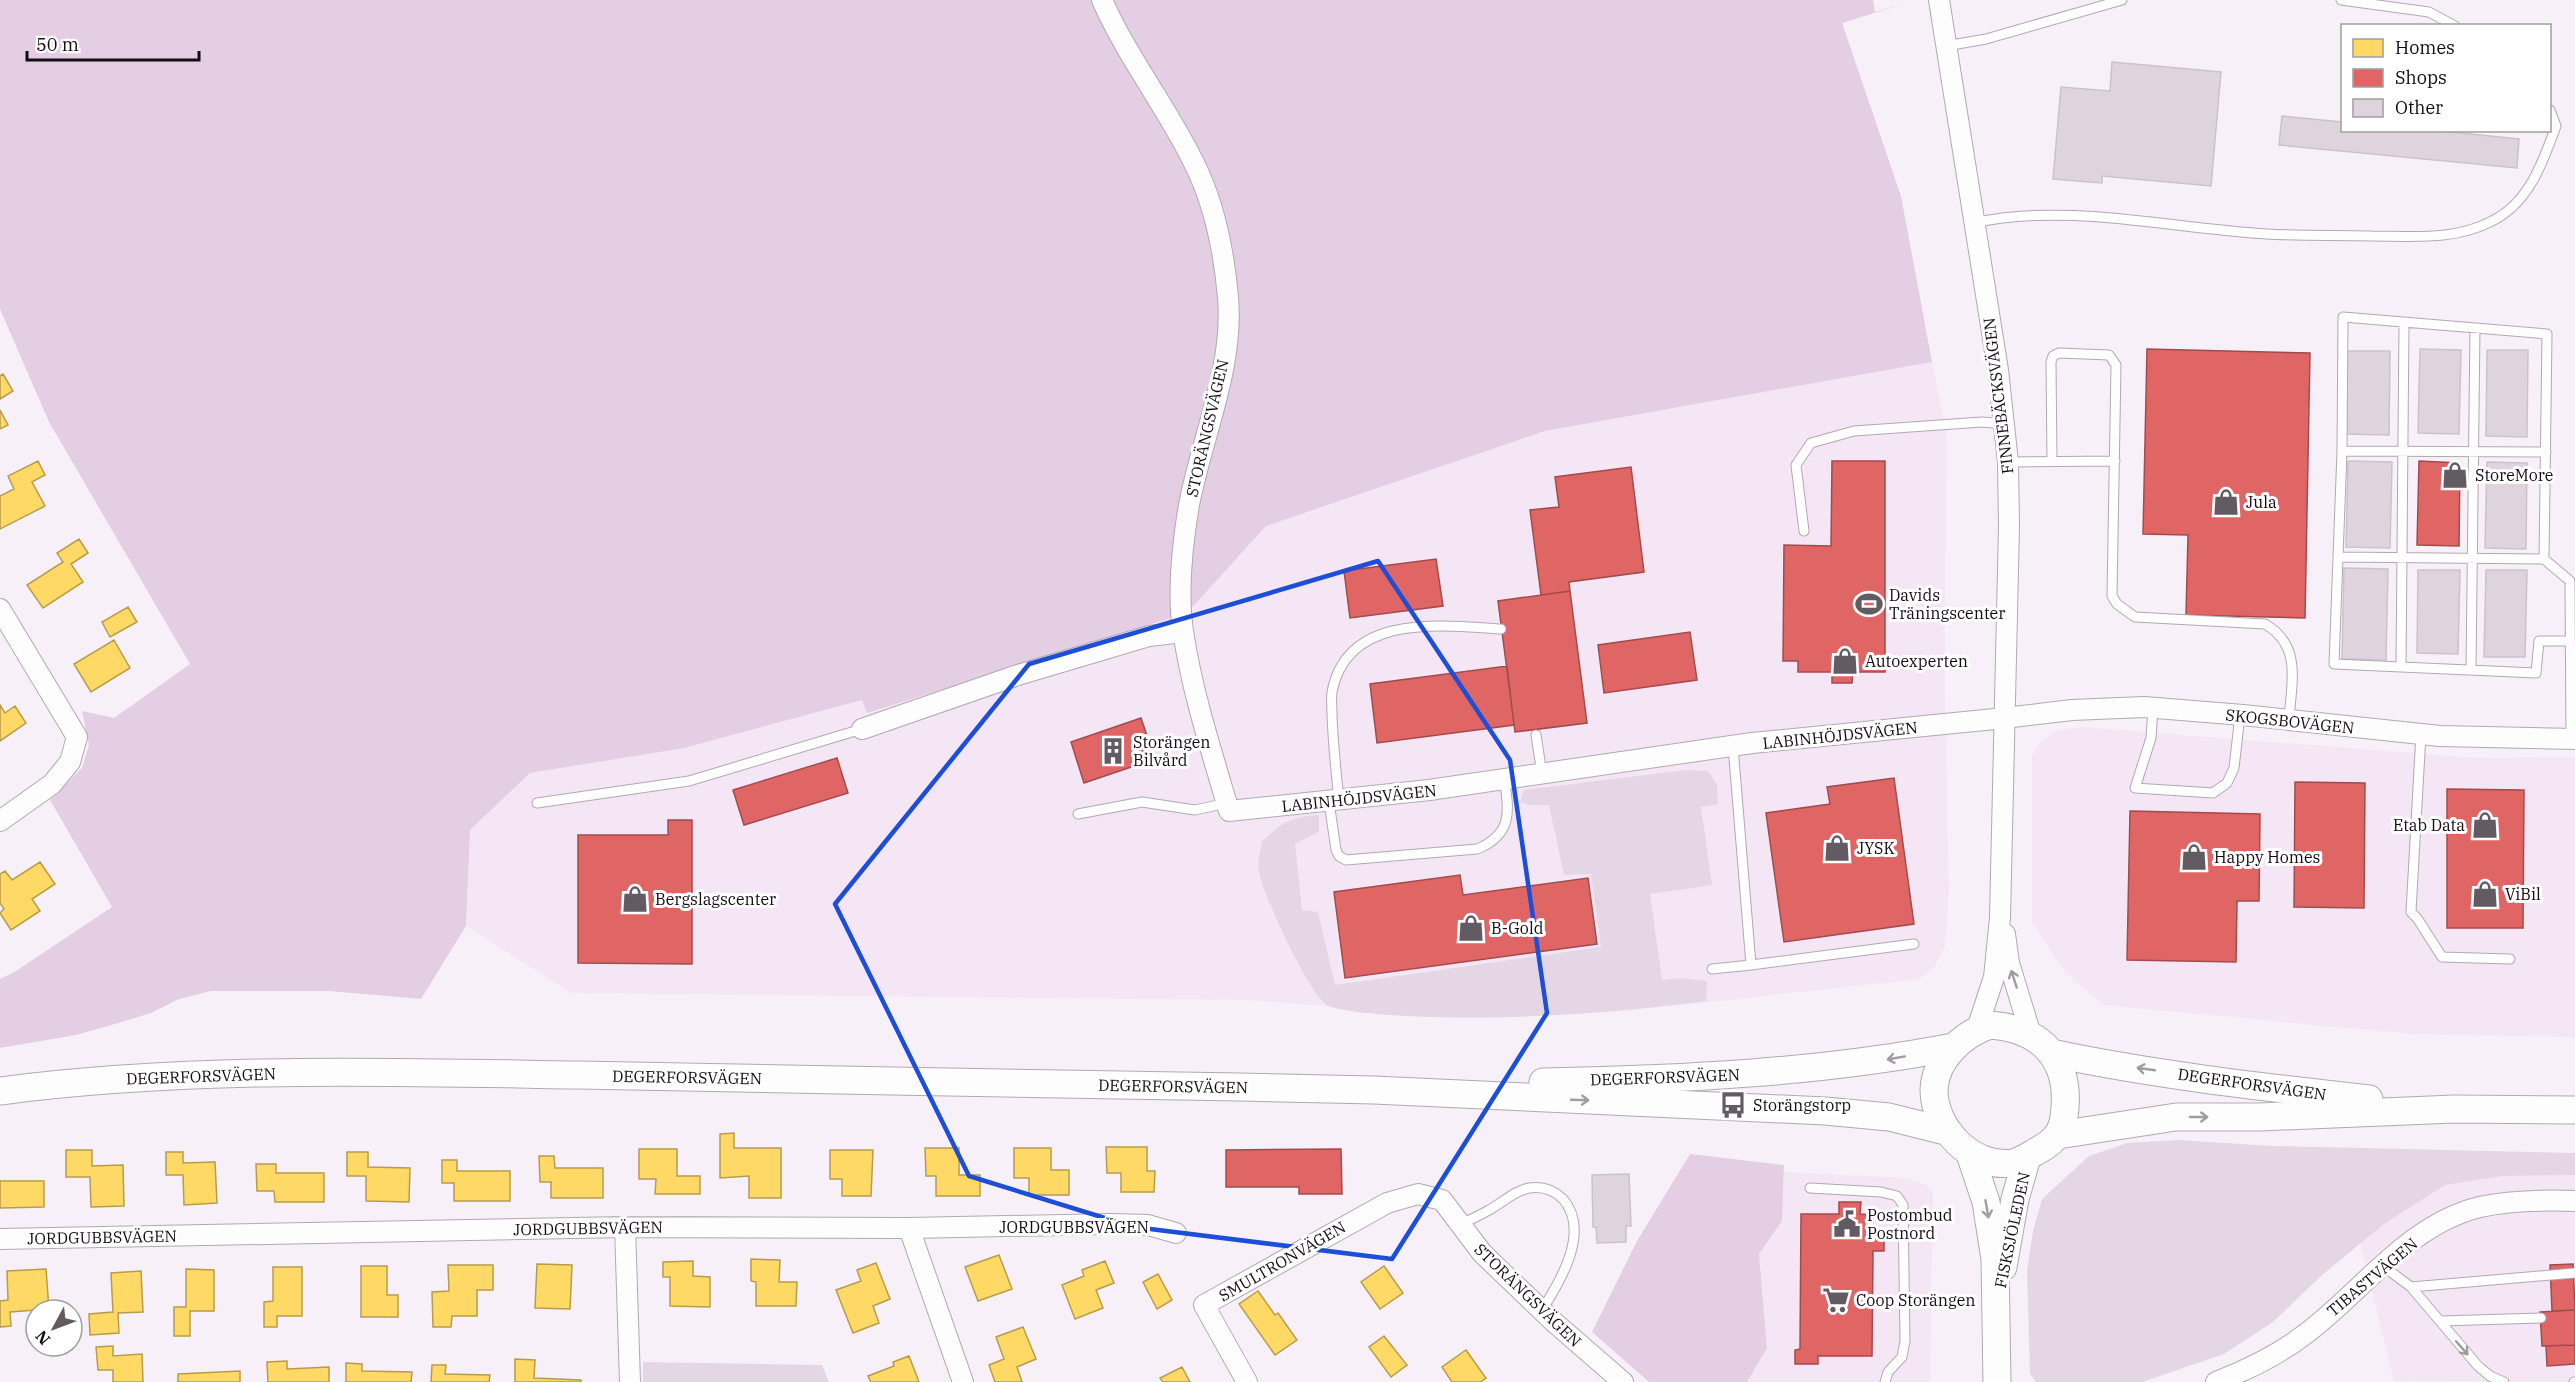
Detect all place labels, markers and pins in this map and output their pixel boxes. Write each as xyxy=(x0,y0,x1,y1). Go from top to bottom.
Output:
shop icon: StoreMore xyxy=(2440,460,2470,490)
place label: StoreMore xyxy=(2475,465,2553,485)
shop icon: Jula xyxy=(2211,487,2241,517)
place label: Jula xyxy=(2246,492,2277,512)
place label: Davids Träningscenter xyxy=(1889,585,2005,623)
sports icon: Davids Träningscenter xyxy=(1854,589,1884,619)
shop icon: Autoexperten xyxy=(1830,646,1860,676)
place label: Autoexperten xyxy=(1865,651,1968,671)
place label: Storängen Bilvård xyxy=(1133,732,1211,770)
building icon: Storängen Bilvård xyxy=(1098,736,1128,766)
shop icon: Etab Data xyxy=(2470,810,2500,840)
place label: Etab Data xyxy=(2393,815,2465,835)
shop icon: JYSK xyxy=(1822,833,1852,863)
place label: JYSK xyxy=(1857,838,1895,858)
shop icon: Happy Homes xyxy=(2179,842,2209,872)
place label: Happy Homes xyxy=(2214,847,2320,867)
shop icon: ViBil xyxy=(2470,879,2500,909)
shop icon: Bergslagscenter xyxy=(620,884,650,914)
place label: ViBil xyxy=(2505,884,2541,904)
place label: Bergslagscenter xyxy=(655,889,776,909)
shop icon: B-Gold xyxy=(1456,913,1486,943)
place label: B-Gold xyxy=(1491,918,1544,938)
bus stop icon: Storängstorp xyxy=(1718,1090,1748,1120)
place label: Storängstorp xyxy=(1753,1095,1851,1115)
place label: Postombud Postnord xyxy=(1867,1205,1953,1243)
public building icon: Postombud Postnord xyxy=(1832,1209,1862,1239)
supermarket icon: Coop Storängen xyxy=(1821,1285,1851,1315)
place label: Coop Storängen xyxy=(1856,1290,1976,1310)

